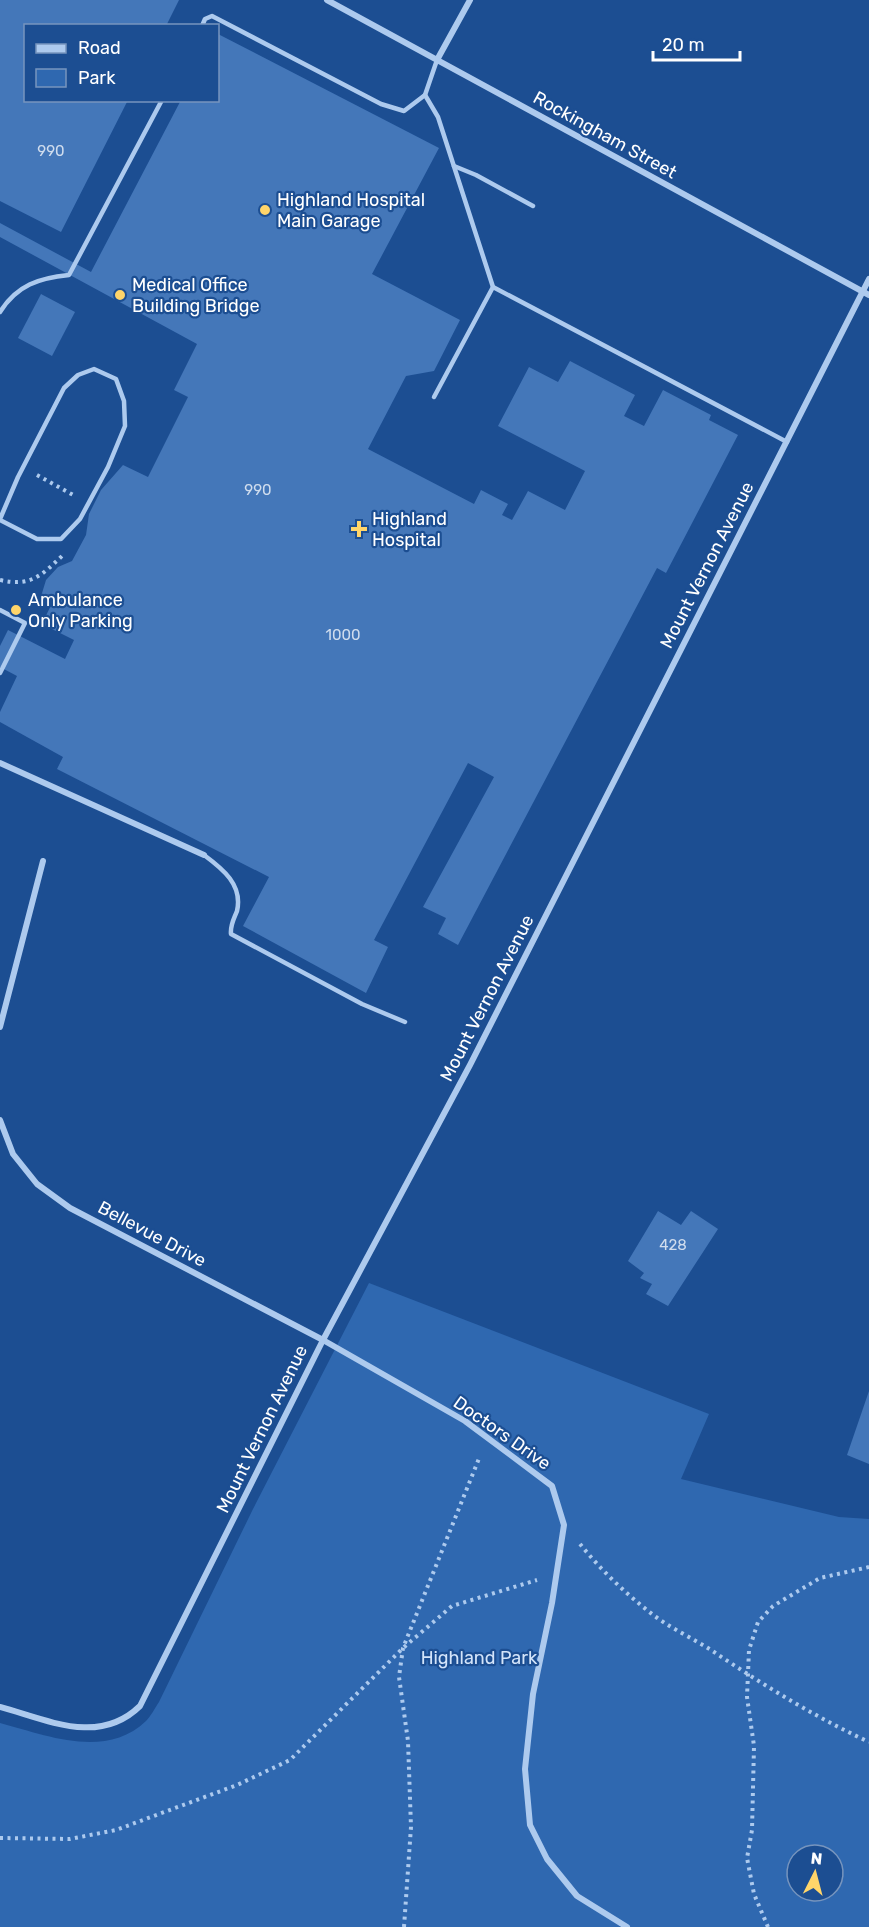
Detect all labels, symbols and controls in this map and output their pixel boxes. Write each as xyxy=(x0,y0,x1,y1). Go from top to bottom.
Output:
legend xyxy=(24,24,219,102)
scale bar xyxy=(653,24,740,62)
text: 20 m xyxy=(662,34,704,56)
text: Road xyxy=(78,37,121,59)
text: Park xyxy=(78,67,116,89)
street label: Rockingham Street xyxy=(529,86,681,184)
house number: 990 xyxy=(37,142,65,160)
place label: Highland Hospital Main Garage xyxy=(277,189,425,232)
marker: Highland Hospital Main Garage xyxy=(258,203,272,217)
place label: Medical Office Building Bridge xyxy=(132,274,259,317)
marker: Medical Office Building Bridge xyxy=(113,288,127,302)
street label: Mount Vernon Avenue xyxy=(655,478,759,652)
house number: 990 xyxy=(244,481,272,499)
place label: Highland Hospital xyxy=(372,508,447,551)
marker: Highland Hospital xyxy=(350,520,368,538)
place label: Ambulance Only Parking xyxy=(28,589,133,632)
marker: Ambulance Only Parking xyxy=(9,603,23,617)
house number: 1000 xyxy=(326,626,361,644)
street label: Mount Vernon Avenue xyxy=(435,911,539,1085)
street label: Bellevue Drive xyxy=(94,1196,210,1272)
house number: 428 xyxy=(659,1236,687,1254)
street label: Mount Vernon Avenue xyxy=(212,1341,312,1517)
street label: Doctors Drive xyxy=(449,1391,555,1475)
park label: Highland Park xyxy=(421,1647,538,1669)
north arrow xyxy=(785,1843,845,1903)
text: N xyxy=(810,1849,823,1869)

